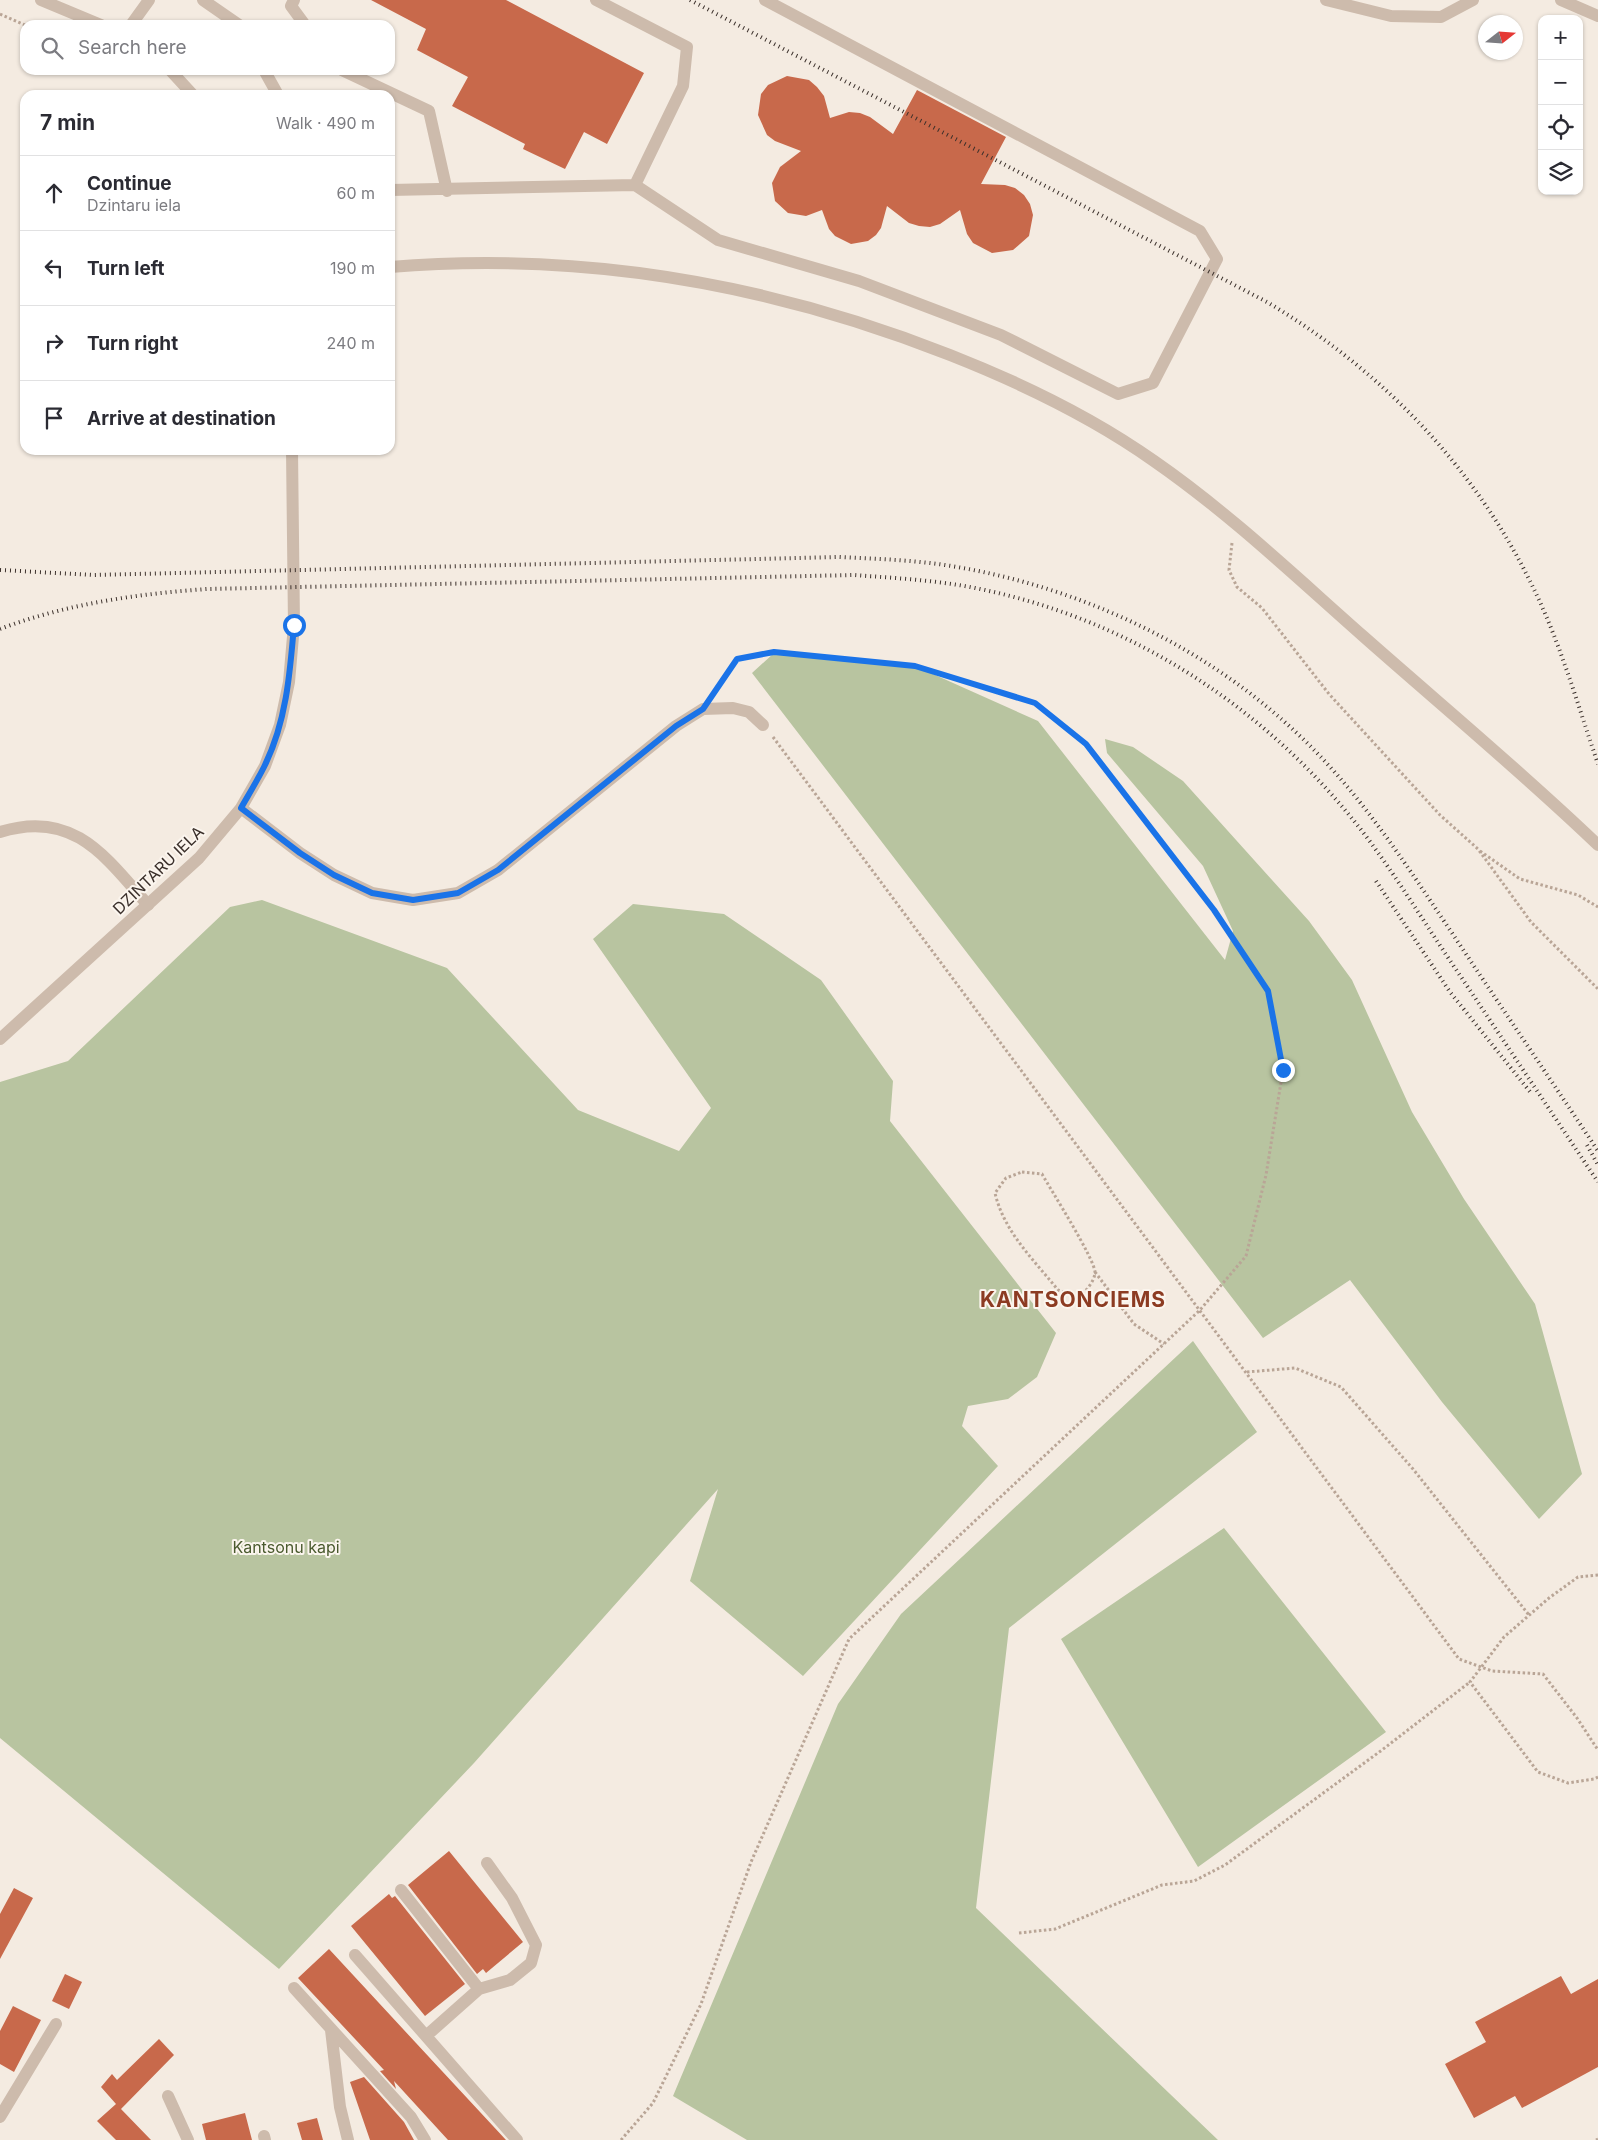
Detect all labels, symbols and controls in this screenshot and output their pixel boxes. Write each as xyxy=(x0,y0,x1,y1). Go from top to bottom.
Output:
north arrow xyxy=(1478,15,1523,60)
map controls xyxy=(1538,15,1583,195)
button: + xyxy=(1538,15,1583,60)
search box xyxy=(20,20,395,75)
icon: search xyxy=(38,34,66,62)
text: Search here xyxy=(78,36,187,59)
button: − xyxy=(1538,60,1583,105)
button: locate xyxy=(1538,105,1583,150)
text: 7 min xyxy=(40,110,95,135)
text: Walk · 490 m xyxy=(276,113,375,133)
button: layers xyxy=(1538,150,1583,195)
text: Continue xyxy=(87,172,172,195)
icon: ahead xyxy=(40,179,68,207)
text: 60 m xyxy=(336,183,375,203)
text: Dzintaru iela xyxy=(87,195,181,215)
icon: left xyxy=(40,254,68,282)
text: Turn left xyxy=(87,257,165,280)
text: 190 m xyxy=(330,258,375,278)
icon: right xyxy=(40,329,68,357)
text: Turn right xyxy=(87,332,178,355)
text: 240 m xyxy=(327,333,375,353)
icon: arrive xyxy=(40,404,68,432)
text: Arrive at destination xyxy=(87,407,276,430)
route start xyxy=(283,614,306,637)
street label: DZINTARU IELA xyxy=(108,822,208,918)
route end xyxy=(1272,1059,1295,1082)
district label: KANTSONCIEMS xyxy=(980,1287,1166,1312)
park label: Kantsonu kapi xyxy=(232,1537,340,1557)

